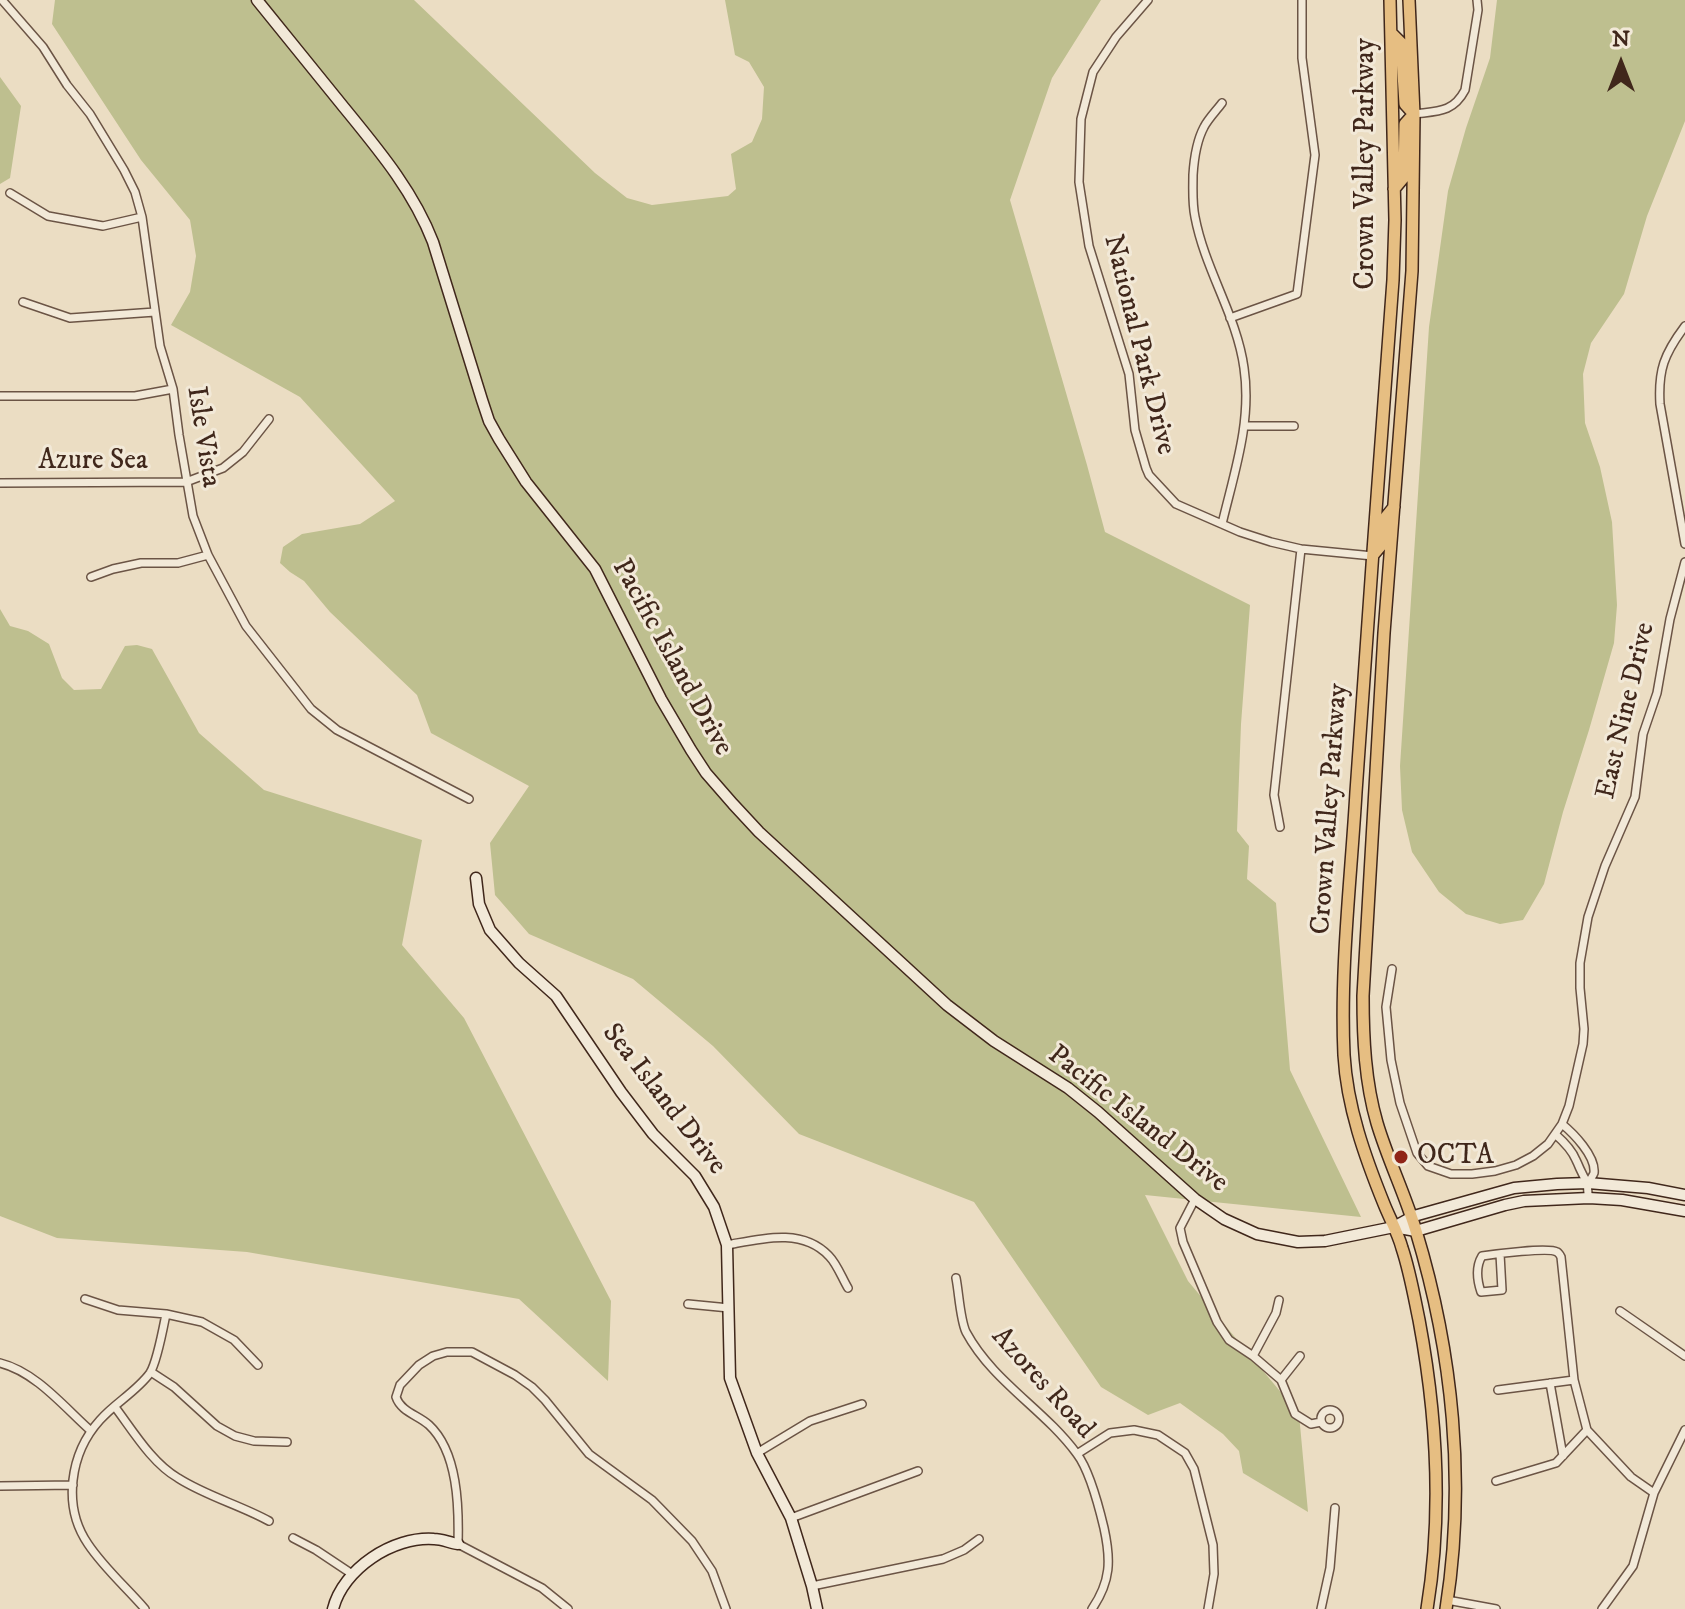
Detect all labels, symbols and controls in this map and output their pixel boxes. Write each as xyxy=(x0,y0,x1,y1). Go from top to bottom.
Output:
north arrow xyxy=(1581,24,1661,104)
text: N xyxy=(1612,26,1630,53)
street label: Crown Valley Parkway xyxy=(1350,38,1384,290)
street label: National Park Drive xyxy=(1094,231,1182,459)
street label: Isle Vista xyxy=(177,384,227,490)
street label: Azure Sea xyxy=(38,445,148,479)
street label: Pacific Island Drive xyxy=(603,554,739,762)
street label: East Nine Drive xyxy=(1590,620,1664,802)
street label: Crown Valley Parkway xyxy=(1305,682,1357,936)
street label: Sea Island Drive xyxy=(594,1018,732,1182)
street label: Pacific Island Drive xyxy=(1040,1039,1234,1201)
place label: OCTA xyxy=(1417,1140,1494,1174)
marker: OCTA xyxy=(1392,1148,1410,1166)
street label: Azores Road xyxy=(983,1321,1101,1447)

